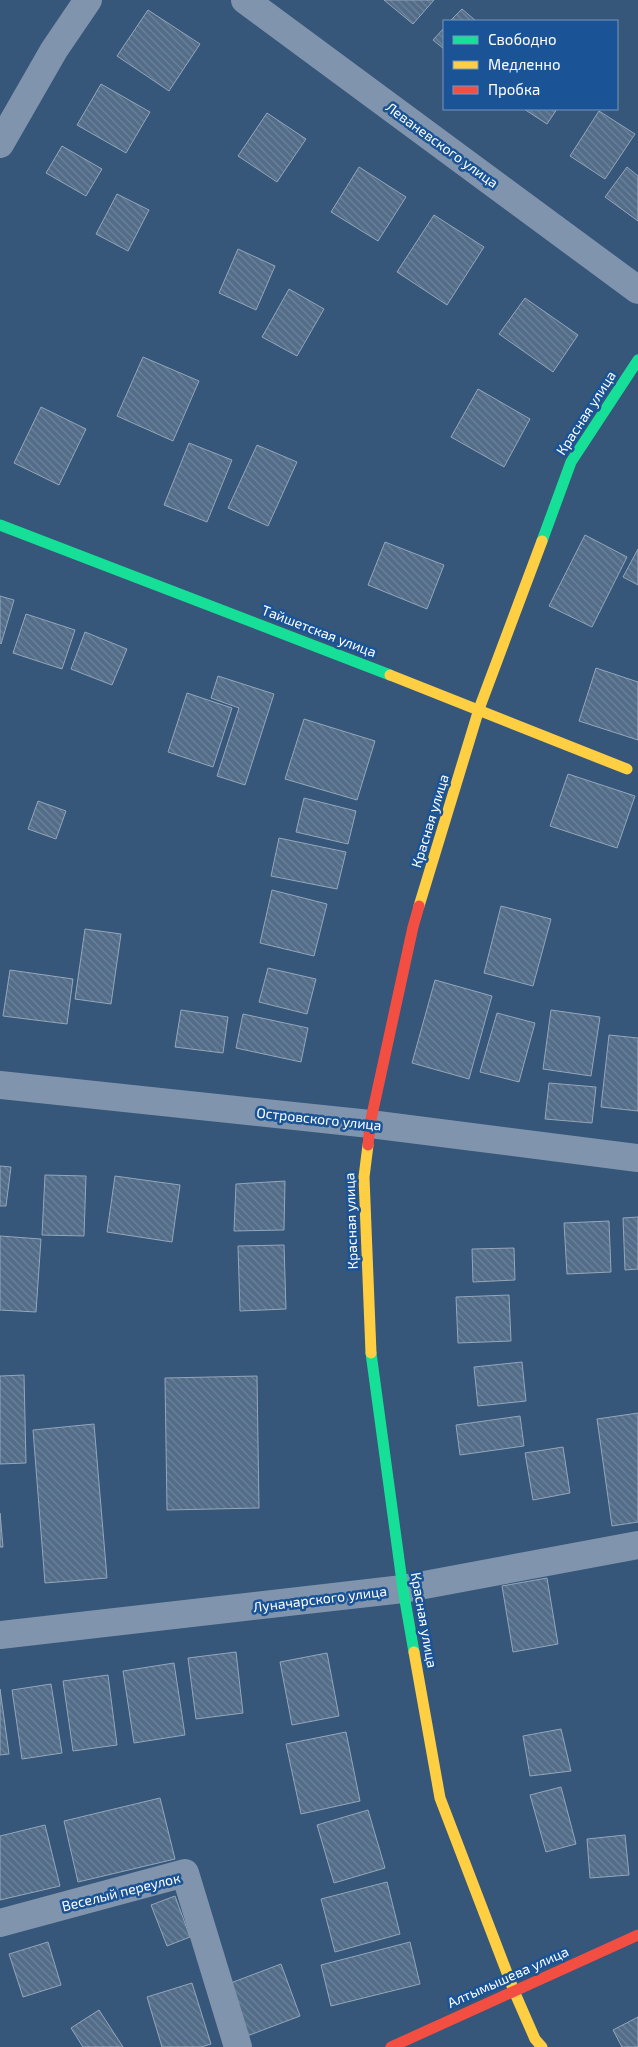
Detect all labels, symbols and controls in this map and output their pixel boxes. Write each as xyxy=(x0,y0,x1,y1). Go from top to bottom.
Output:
legend xyxy=(443,20,618,110)
text: Свободно xyxy=(488,30,557,48)
text: Медленно xyxy=(488,55,561,73)
text: Пробка xyxy=(488,80,540,98)
street label: Леваневского улица xyxy=(383,98,502,191)
street label: Красная улица xyxy=(552,367,619,458)
street label: Тайшетская улица xyxy=(259,601,379,660)
street label: Красная улица xyxy=(407,772,452,870)
street label: Островского улица xyxy=(256,1103,383,1134)
street label: Красная улица xyxy=(340,1172,361,1270)
street label: Красная улица xyxy=(408,1571,441,1669)
street label: Луначарского улица xyxy=(252,1582,388,1615)
street label: Веселый переулок xyxy=(60,1868,182,1914)
street label: Алтымышева улица xyxy=(445,1942,571,2011)

